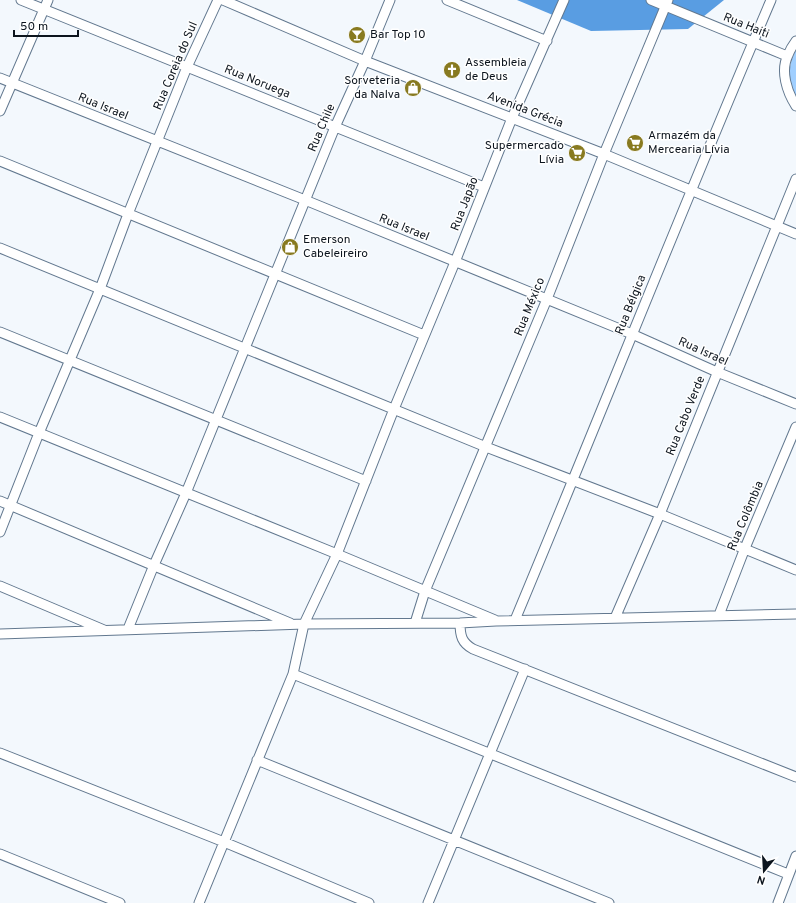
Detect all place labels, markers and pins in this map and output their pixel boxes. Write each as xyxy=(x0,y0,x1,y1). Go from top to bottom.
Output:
bar icon: Bar Top 10 xyxy=(347,25,367,45)
place label: Bar Top 10 xyxy=(370,27,426,43)
place label: Assembleia de Deus xyxy=(465,55,527,85)
church icon: Assembleia de Deus xyxy=(442,60,462,80)
place label: Sorveteria da Nalva xyxy=(344,73,400,103)
shop icon: Sorveteria da Nalva xyxy=(403,78,423,98)
place label: Armazém da Mercearia Lívia xyxy=(648,128,730,158)
supermarket icon: Armazém da Mercearia Lívia xyxy=(625,133,645,153)
place label: Supermercado Lívia xyxy=(485,138,564,168)
supermarket icon: Supermercado Lívia xyxy=(567,143,587,163)
place label: Emerson Cabeleireiro xyxy=(303,232,368,262)
shop icon: Emerson Cabeleireiro xyxy=(280,237,300,257)

